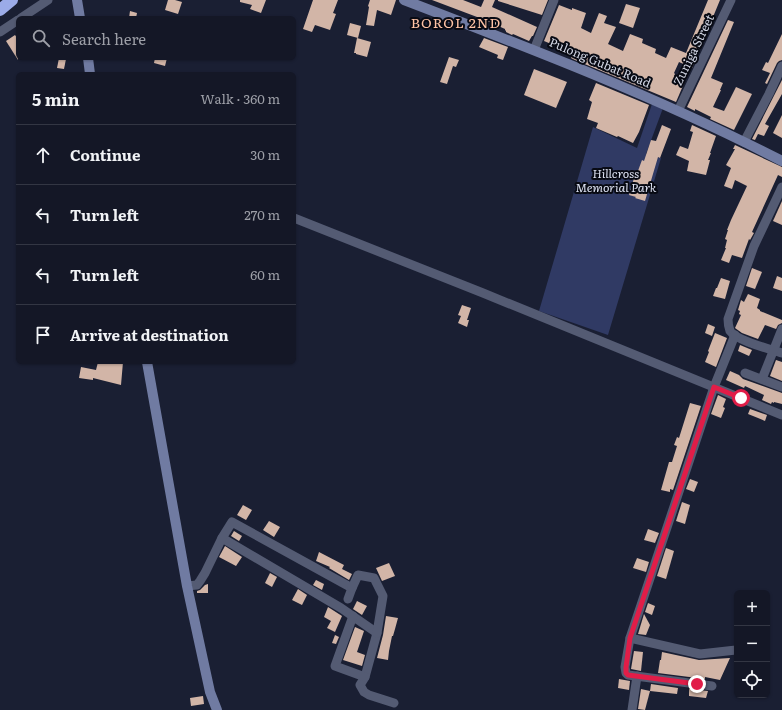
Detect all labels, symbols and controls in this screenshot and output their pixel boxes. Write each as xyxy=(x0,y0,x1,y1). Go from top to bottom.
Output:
street label: Zuniga Street xyxy=(668,11,718,88)
district label: BOROL 2ND xyxy=(411,12,501,32)
search box xyxy=(16,16,296,60)
icon: search xyxy=(30,27,52,49)
text: Search here xyxy=(62,27,146,50)
street label: Pulong Gubat Road xyxy=(547,33,655,92)
text: 5 min xyxy=(32,86,80,111)
text: Walk · 360 m xyxy=(200,89,280,108)
text: Continue xyxy=(70,143,140,166)
icon: ahead xyxy=(32,144,54,166)
text: 30 m xyxy=(250,145,280,164)
park label: Hillcross Memorial Park xyxy=(576,164,657,196)
text: Turn left xyxy=(70,203,139,226)
icon: left xyxy=(32,204,54,226)
text: 270 m xyxy=(244,205,280,224)
text: Turn left xyxy=(70,263,139,286)
icon: left xyxy=(32,264,54,286)
text: 60 m xyxy=(250,265,280,284)
text: Arrive at destination xyxy=(70,323,229,346)
icon: arrive xyxy=(32,324,54,346)
route start xyxy=(732,389,750,407)
map controls xyxy=(734,590,770,698)
button: + xyxy=(734,590,770,626)
button: − xyxy=(734,626,770,662)
button: locate xyxy=(734,662,770,698)
route end xyxy=(688,675,706,693)

